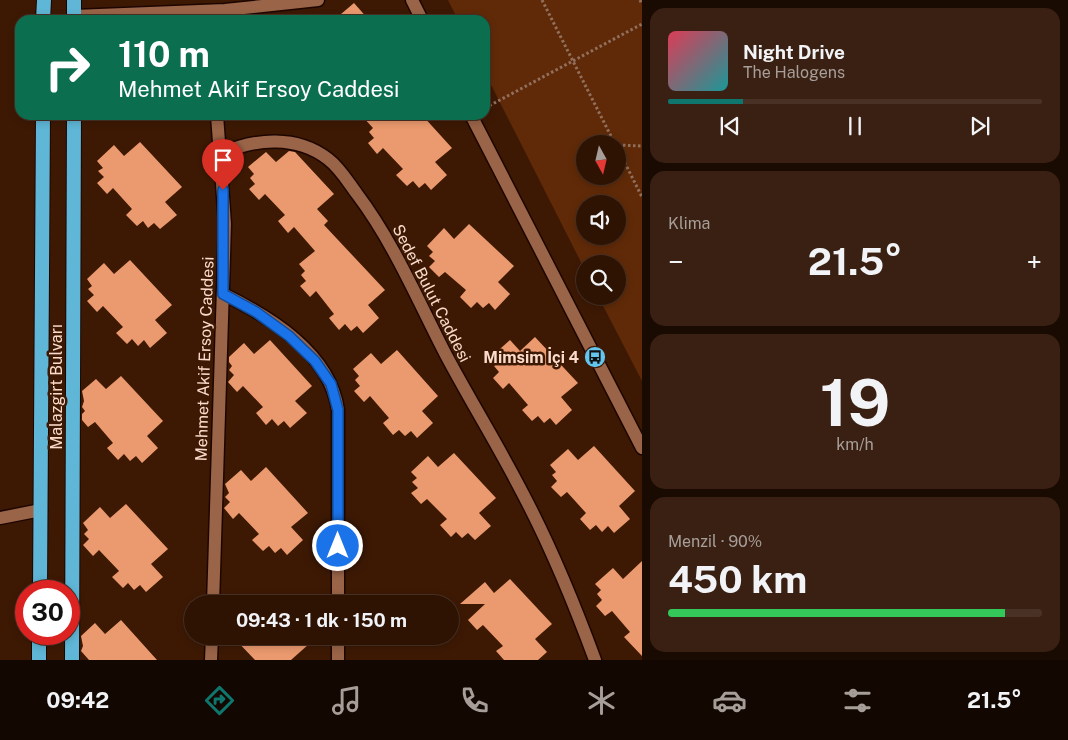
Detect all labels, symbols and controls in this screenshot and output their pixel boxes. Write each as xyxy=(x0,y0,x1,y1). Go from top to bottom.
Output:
text: 110 m xyxy=(118,34,210,75)
icon: right xyxy=(35,35,100,100)
text: Night Drive xyxy=(743,41,845,63)
text: The Halogens xyxy=(743,63,845,82)
text: Mehmet Akif Ersoy Caddesi xyxy=(118,76,399,102)
icon: previous xyxy=(716,112,744,140)
icon: pause xyxy=(841,112,869,140)
icon: next xyxy=(966,112,994,140)
north arrow xyxy=(576,135,626,185)
map controls xyxy=(576,135,626,305)
pin xyxy=(202,139,244,190)
icon: arrive xyxy=(209,146,237,174)
button: sound xyxy=(576,195,626,245)
text: Klima xyxy=(668,214,710,233)
street label: Sedef Bulut Caddesi xyxy=(389,221,475,365)
text: 21.5° xyxy=(808,239,902,284)
text: − xyxy=(668,245,684,278)
text: + xyxy=(1026,245,1042,278)
button: search xyxy=(576,255,626,305)
street label: Mehmet Akif Ersoy Caddesi xyxy=(191,256,218,462)
street label: Malazgirt Bulvarı xyxy=(47,324,66,450)
bus stop icon: Mimsim İçi 4 xyxy=(583,345,607,369)
place label: Mimsim İçi 4 xyxy=(483,347,579,367)
text: 19 xyxy=(820,364,890,441)
text: km/h xyxy=(836,435,874,454)
position arrow xyxy=(311,519,363,571)
text: Menzil · 90% xyxy=(668,532,762,551)
text: 450 km xyxy=(668,557,807,602)
speed limit sign: 30 xyxy=(15,580,80,645)
text: 09:43 · 1 dk · 150 m xyxy=(236,609,407,631)
icon: directions xyxy=(202,683,237,718)
icon: music xyxy=(329,683,364,718)
icon: phone xyxy=(457,683,492,718)
icon: climate xyxy=(584,683,619,718)
icon: car xyxy=(712,683,747,718)
icon: filters xyxy=(840,683,875,718)
text: 09:42 xyxy=(46,687,109,713)
text: 21.5° xyxy=(967,687,1022,713)

